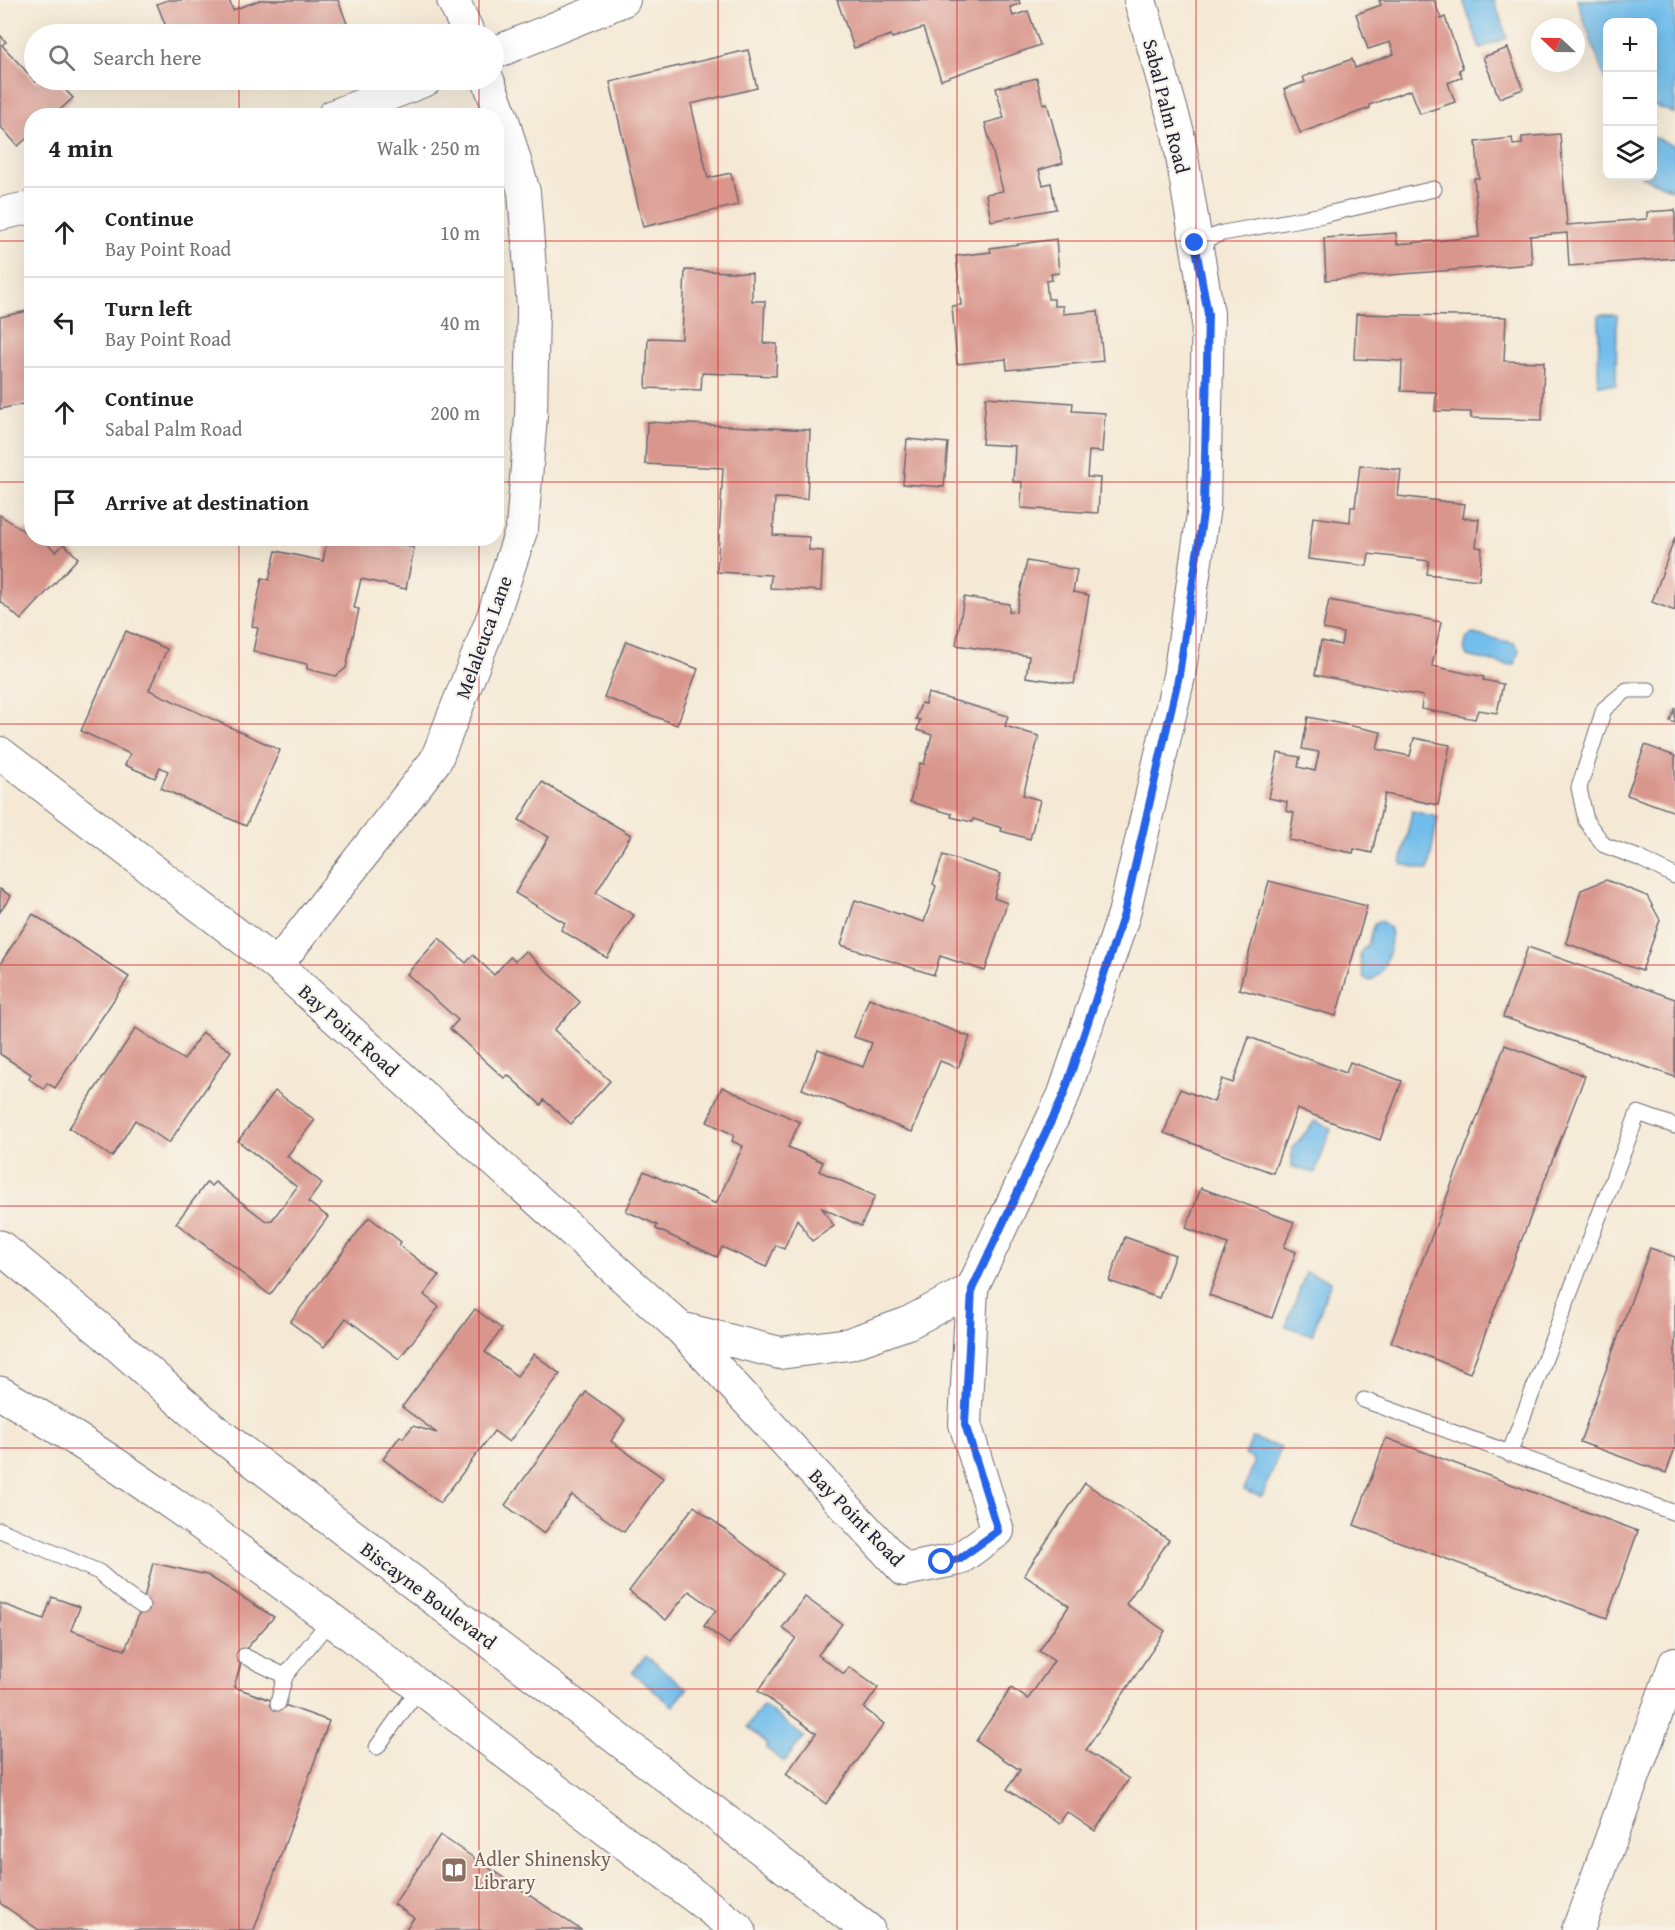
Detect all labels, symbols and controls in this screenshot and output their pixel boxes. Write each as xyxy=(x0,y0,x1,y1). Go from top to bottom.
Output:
north arrow xyxy=(1531,18,1585,72)
map controls xyxy=(1603,18,1657,180)
button: + xyxy=(1603,18,1657,72)
search box xyxy=(24,24,504,90)
street label: Sabal Palm Road xyxy=(1136,36,1198,177)
icon: search xyxy=(45,41,78,74)
text: Search here xyxy=(93,41,202,73)
button: − xyxy=(1603,72,1657,126)
button: layers xyxy=(1603,126,1657,180)
text: 4 min xyxy=(48,128,113,167)
text: Walk · 250 m xyxy=(377,133,480,162)
text: Continue xyxy=(105,202,194,234)
icon: ahead xyxy=(48,216,81,249)
text: 10 m xyxy=(440,218,480,247)
route end xyxy=(1181,229,1207,255)
text: Bay Point Road xyxy=(105,234,231,263)
text: Turn left xyxy=(105,292,192,324)
icon: left xyxy=(48,306,81,339)
text: 40 m xyxy=(440,308,480,337)
text: Bay Point Road xyxy=(105,324,231,353)
text: Continue xyxy=(105,382,194,414)
icon: ahead xyxy=(48,396,81,429)
text: 200 m xyxy=(430,398,480,427)
text: Sabal Palm Road xyxy=(105,414,242,443)
icon: arrive xyxy=(48,486,81,519)
text: Arrive at destination xyxy=(105,486,309,518)
street label: Melaleuca Lane xyxy=(447,571,519,703)
street label: Bay Point Road xyxy=(292,977,406,1083)
street label: Bay Point Road xyxy=(803,1462,912,1573)
street label: Biscayne Boulevard xyxy=(355,1534,503,1656)
route start xyxy=(928,1548,954,1574)
place label: Adler Shinensky Library xyxy=(474,1844,611,1896)
library icon: Adler Shinensky Library xyxy=(439,1855,469,1885)

